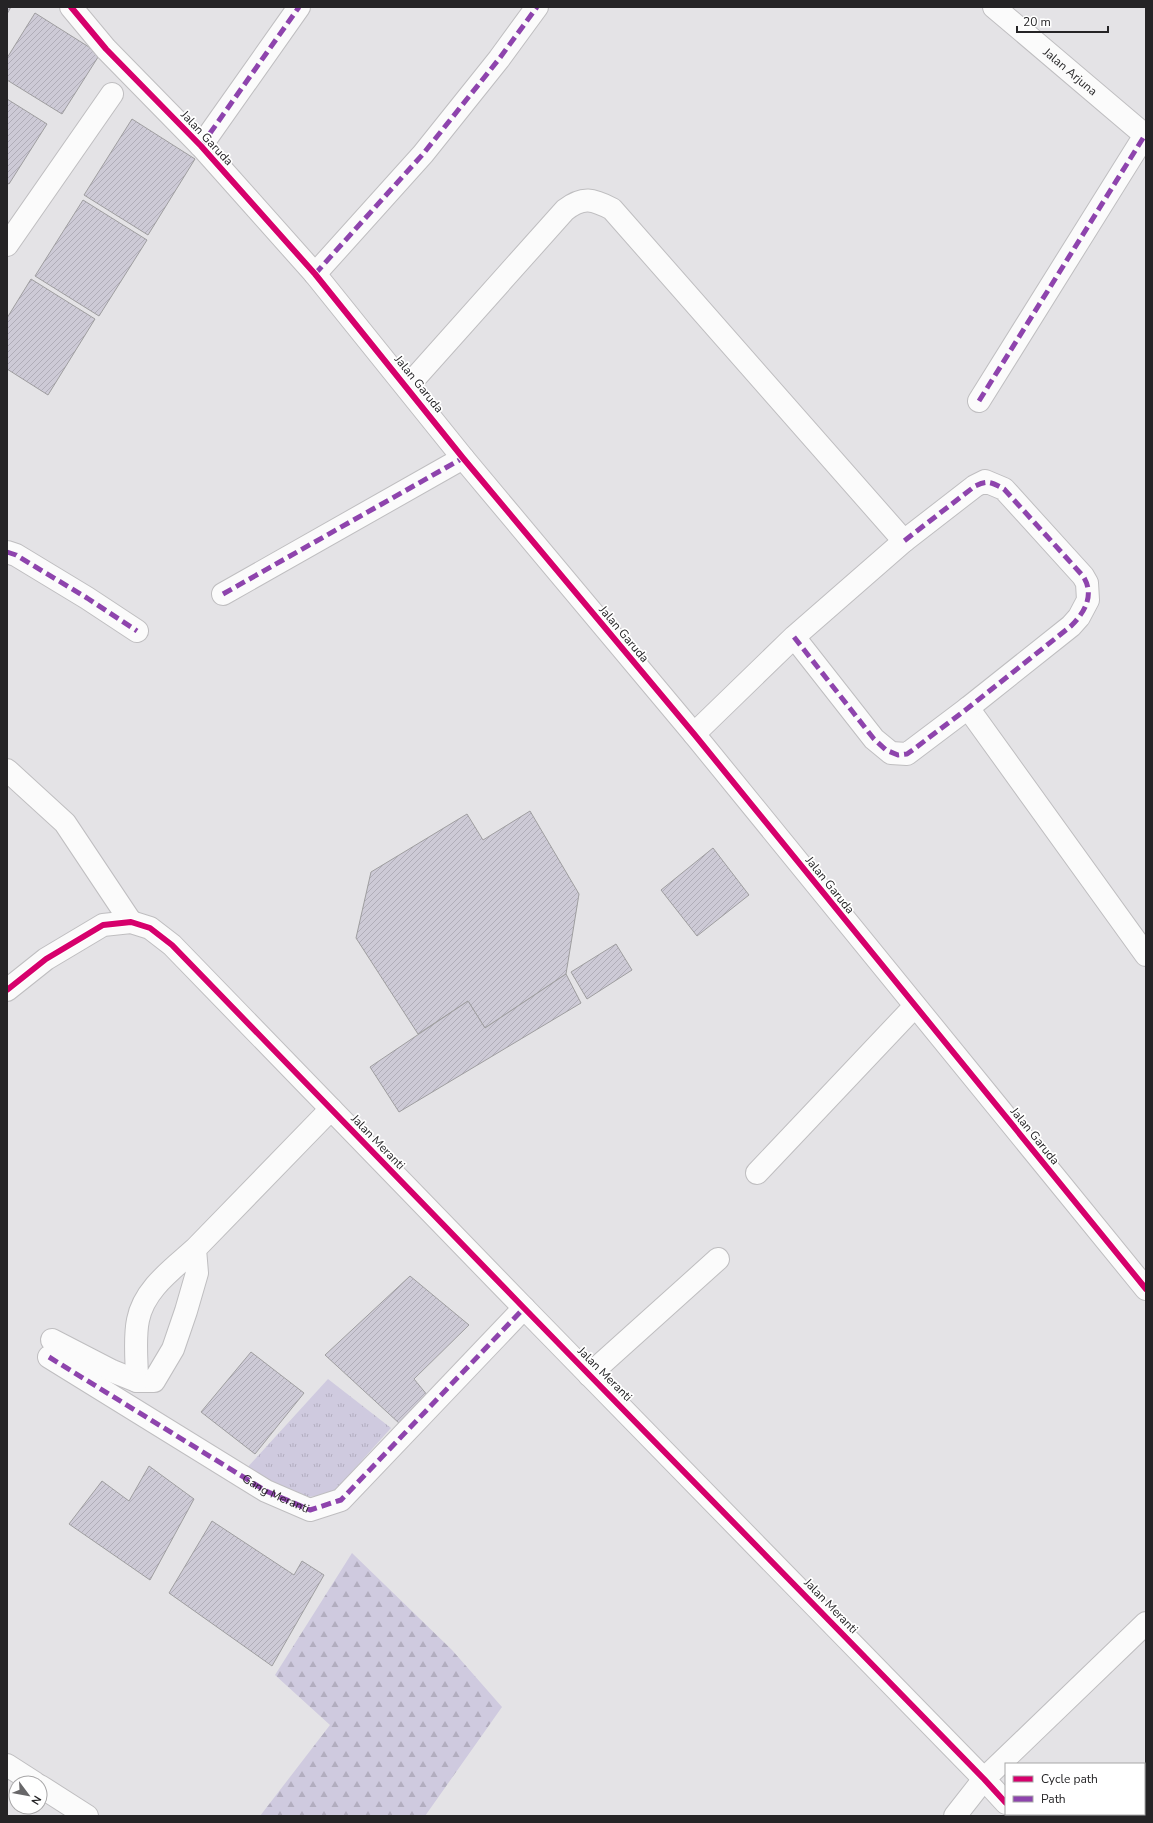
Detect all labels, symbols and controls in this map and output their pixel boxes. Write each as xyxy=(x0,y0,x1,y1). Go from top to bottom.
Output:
scale bar xyxy=(1017,8,1108,34)
text: 20 m xyxy=(1023,14,1051,30)
street label: Jalan Arjuna xyxy=(1039,44,1101,99)
street label: Jalan Garuda xyxy=(177,106,237,169)
street label: Jalan Garuda xyxy=(390,351,447,416)
street label: Jalan Garuda xyxy=(595,601,652,666)
street label: Jalan Garuda xyxy=(801,852,858,917)
street label: Jalan Garuda xyxy=(1006,1103,1063,1168)
street label: Jalan Meranti xyxy=(347,1110,408,1173)
street label: Jalan Meranti xyxy=(573,1342,636,1405)
street label: Gang Meranti xyxy=(239,1470,312,1517)
street label: Jalan Meranti xyxy=(800,1574,861,1637)
legend xyxy=(1005,1763,1145,1815)
text: Cycle path xyxy=(1041,1771,1098,1787)
north arrow xyxy=(8,1775,48,1815)
text: Path xyxy=(1041,1791,1066,1807)
text: N xyxy=(28,1793,45,1808)

